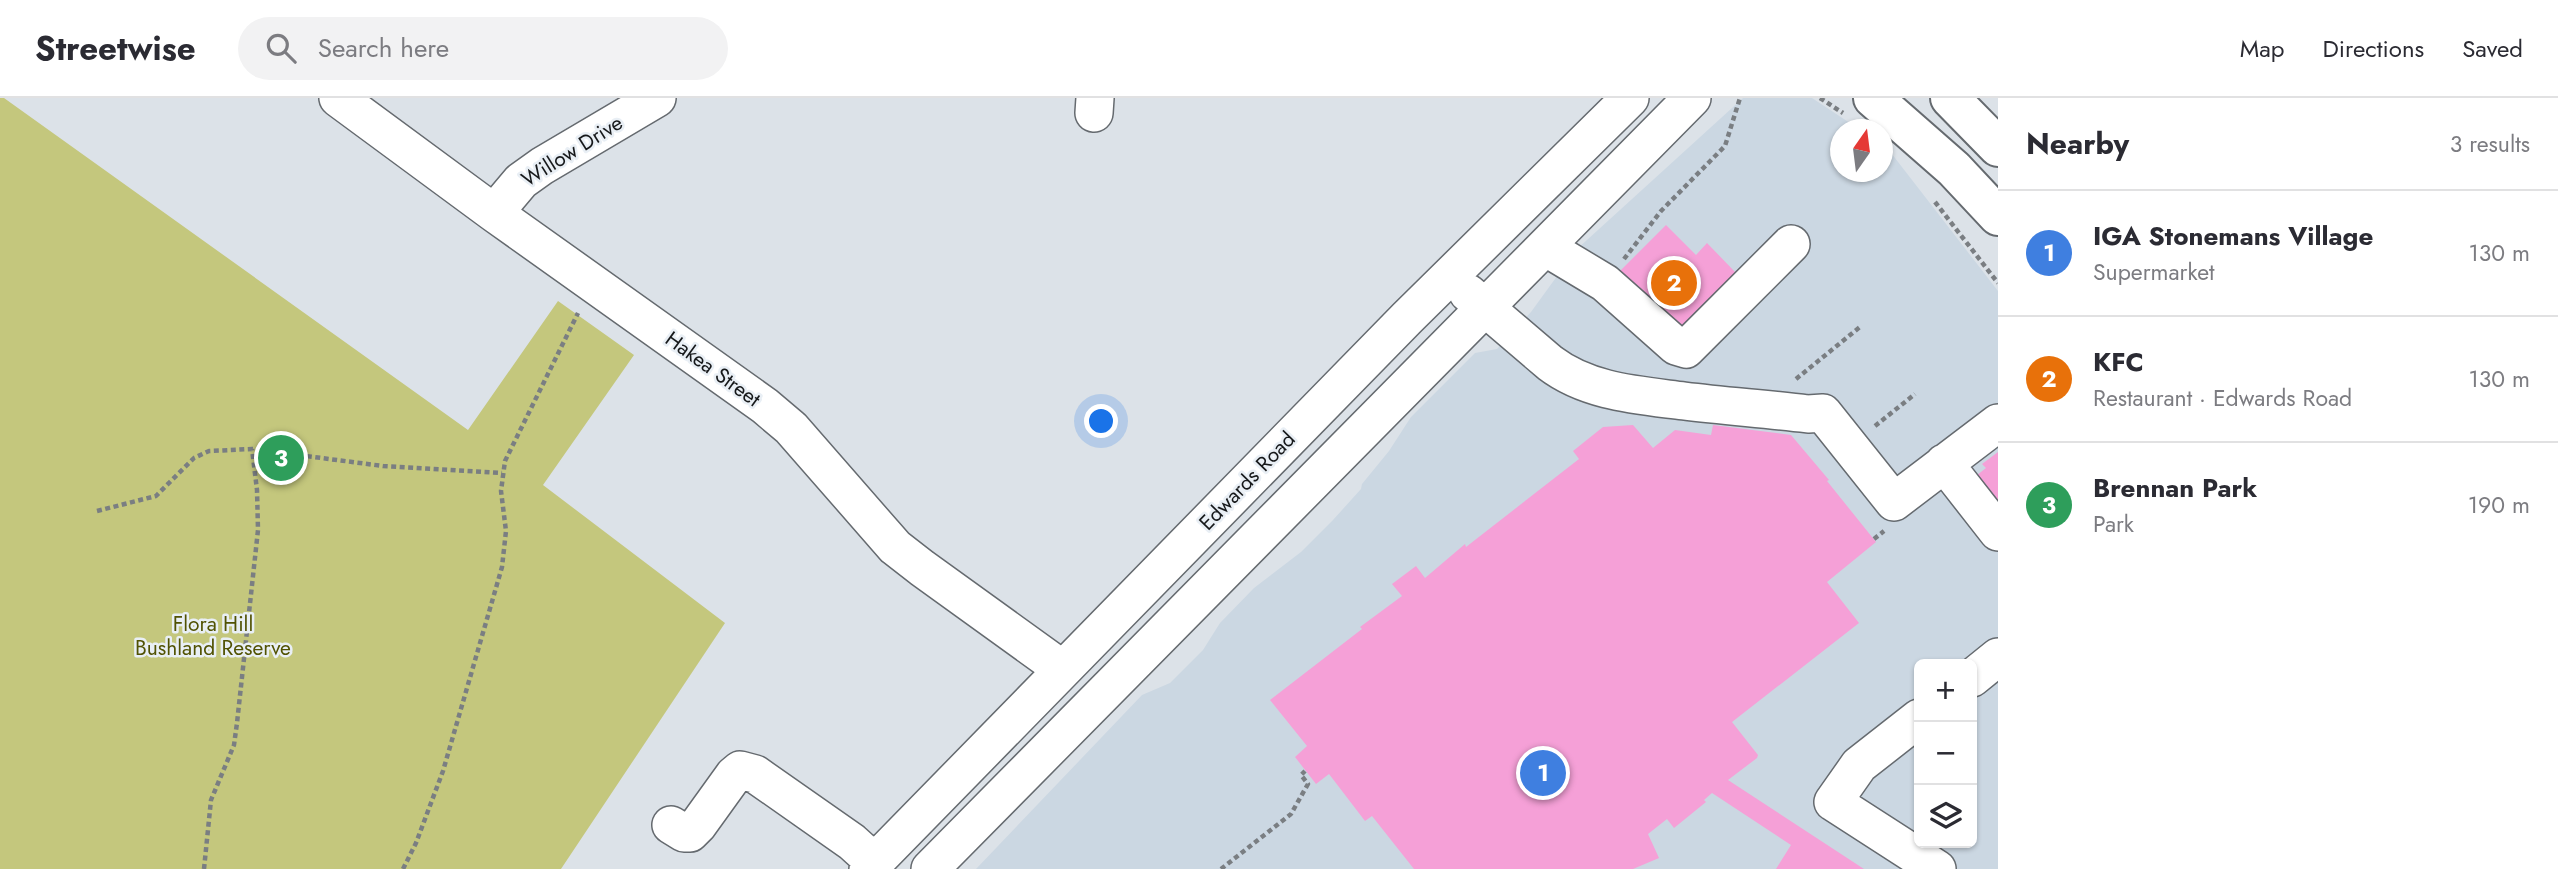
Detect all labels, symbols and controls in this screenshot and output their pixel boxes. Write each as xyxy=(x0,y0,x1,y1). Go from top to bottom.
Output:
search box xyxy=(238,17,728,80)
text: Streetwise xyxy=(35,25,196,72)
icon: search xyxy=(262,29,300,67)
text: Search here xyxy=(318,29,449,67)
text: Map xyxy=(2240,31,2285,66)
text: Directions xyxy=(2323,31,2424,66)
text: Saved xyxy=(2462,31,2523,66)
street label: Willow Drive xyxy=(516,108,629,194)
north arrow xyxy=(1830,119,1893,182)
text: Nearby xyxy=(2026,122,2129,165)
text: 3 results xyxy=(2450,127,2530,161)
text: IGA Stonemans Village xyxy=(2093,217,2373,255)
text: 1 xyxy=(2043,236,2055,270)
text: 130 m xyxy=(2468,236,2530,270)
text: Supermarket xyxy=(2093,255,2215,289)
pin: 2 xyxy=(1651,257,1697,309)
street label: Hakea Street xyxy=(659,324,767,414)
text: KFC xyxy=(2093,343,2144,381)
text: 2 xyxy=(2041,362,2057,396)
text: 130 m xyxy=(2468,362,2530,396)
text: Restaurant · Edwards Road xyxy=(2093,381,2352,415)
your location xyxy=(1084,404,1118,438)
street label: Edwards Road xyxy=(1192,425,1302,537)
pin: 3 xyxy=(258,432,304,484)
text: Brennan Park xyxy=(2093,469,2257,507)
text: 3 xyxy=(2042,488,2056,522)
text: 190 m xyxy=(2468,488,2530,522)
text: Park xyxy=(2093,507,2134,541)
park label: Flora Hill Bushland Reserve xyxy=(135,609,291,663)
map controls xyxy=(1914,659,1977,848)
button: + xyxy=(1914,659,1977,722)
button: − xyxy=(1914,722,1977,785)
pin: 1 xyxy=(1520,747,1566,799)
button: layers xyxy=(1914,785,1977,848)

